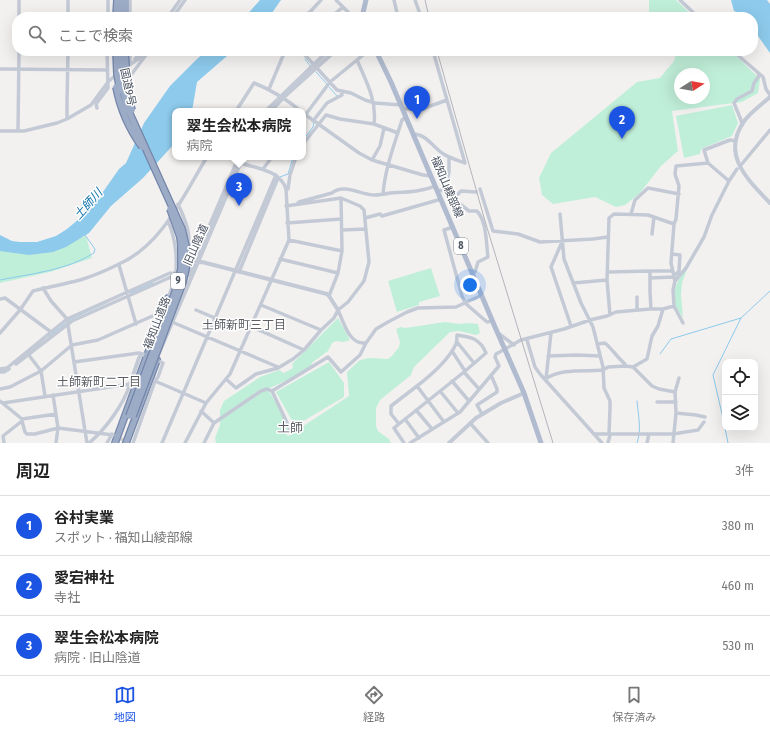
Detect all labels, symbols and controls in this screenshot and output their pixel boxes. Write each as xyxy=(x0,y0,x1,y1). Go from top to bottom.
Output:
search box xyxy=(12,12,758,56)
icon: search xyxy=(26,23,48,45)
text: ここで検索 xyxy=(58,27,133,45)
street label: 国道9号 xyxy=(118,67,138,107)
north arrow xyxy=(674,68,710,104)
pin: 1 xyxy=(404,86,430,119)
pin: 2 xyxy=(609,106,635,139)
popup xyxy=(172,108,306,160)
text: 翠生会松本病院 xyxy=(186,117,292,135)
text: 病院 xyxy=(186,138,213,153)
street label: 福知山綾部線 xyxy=(428,154,466,220)
pin: 3 xyxy=(226,173,252,206)
water label: 土師川 xyxy=(71,184,107,222)
street label: 旧山陰道 xyxy=(181,222,211,268)
road number: 8 xyxy=(454,238,468,254)
road number: 9 xyxy=(171,273,185,289)
your location xyxy=(460,275,480,295)
street label: 福知山道路 xyxy=(141,295,173,351)
district label: 土師新町三丁目 xyxy=(202,318,286,332)
map controls xyxy=(722,359,758,431)
button: locate xyxy=(722,359,758,395)
district label: 土師新町二丁目 xyxy=(57,375,141,389)
button: layers xyxy=(722,395,758,431)
district label: 土師 xyxy=(277,420,303,435)
text: 周辺 xyxy=(16,461,50,482)
text: 3件 xyxy=(735,463,754,478)
text: 谷村実業 xyxy=(54,509,114,527)
text: 1 xyxy=(26,518,32,533)
text: 380 m xyxy=(722,518,754,533)
text: スポット · 福知山綾部線 xyxy=(54,530,193,545)
text: 愛宕神社 xyxy=(54,569,114,587)
text: 2 xyxy=(26,578,32,593)
text: 460 m xyxy=(721,578,754,593)
text: 寺社 xyxy=(54,590,80,605)
text: 翠生会松本病院 xyxy=(54,629,159,647)
text: 3 xyxy=(26,638,32,653)
text: 530 m xyxy=(722,638,754,653)
text: 病院 · 旧山陰道 xyxy=(54,650,141,665)
tab: 地図 xyxy=(114,684,136,724)
tab: 経路 xyxy=(363,684,385,724)
tab: 保存済み xyxy=(612,684,656,724)

